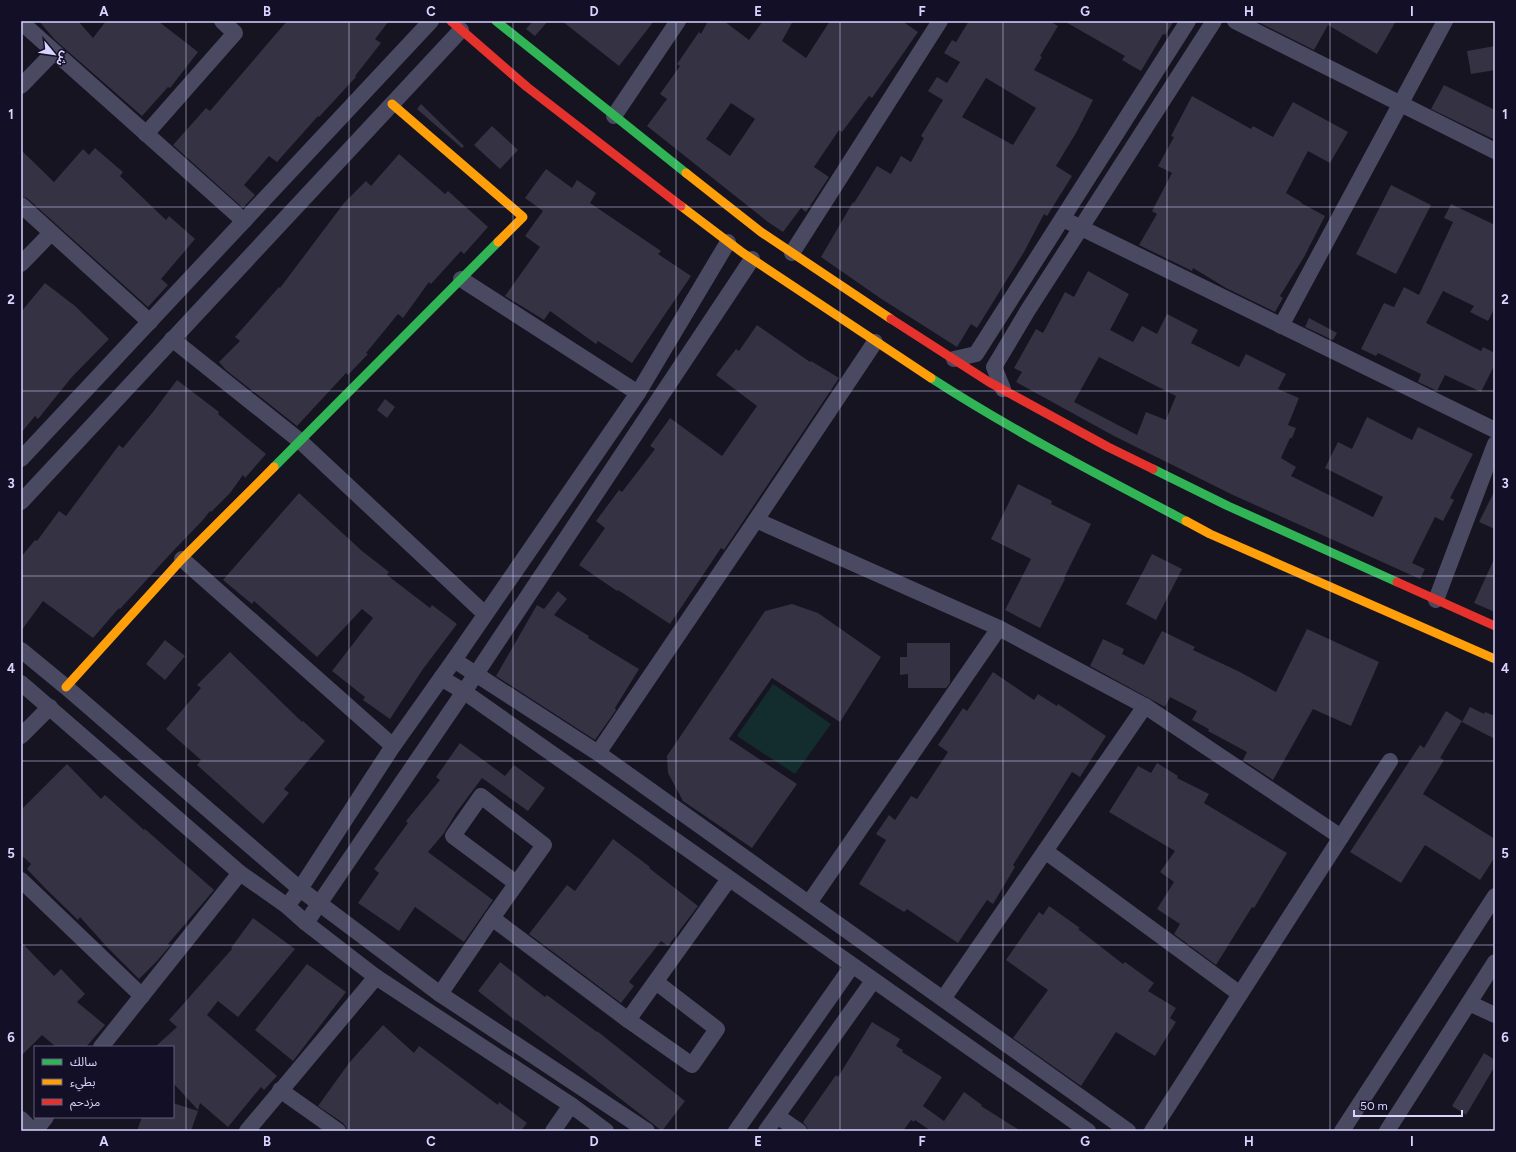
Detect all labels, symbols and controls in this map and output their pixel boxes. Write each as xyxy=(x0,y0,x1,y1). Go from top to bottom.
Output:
text: A xyxy=(99,4,109,19)
text: B xyxy=(263,4,271,19)
text: C xyxy=(426,4,436,19)
text: D xyxy=(589,4,599,19)
text: E xyxy=(754,4,762,19)
text: F xyxy=(918,4,926,19)
text: G xyxy=(1080,4,1090,19)
text: H xyxy=(1244,4,1254,19)
text: I xyxy=(1410,4,1414,19)
north arrow xyxy=(34,34,74,74)
text: ش xyxy=(53,49,72,68)
text: 1 xyxy=(8,107,14,122)
text: 1 xyxy=(1502,107,1508,122)
text: 2 xyxy=(7,292,15,307)
text: 2 xyxy=(1501,292,1509,307)
text: 3 xyxy=(7,476,15,491)
text: 3 xyxy=(1501,476,1509,491)
text: 4 xyxy=(7,661,15,676)
text: 4 xyxy=(1501,661,1509,676)
text: 5 xyxy=(7,846,15,861)
text: 5 xyxy=(1501,846,1509,861)
text: 6 xyxy=(7,1030,15,1045)
text: 6 xyxy=(1501,1030,1509,1045)
legend xyxy=(34,1046,174,1118)
text: سالك xyxy=(70,1055,97,1069)
text: بطيء xyxy=(70,1075,96,1092)
scale bar xyxy=(1354,1092,1462,1118)
text: مزدحم xyxy=(70,1095,100,1111)
text: 50 m xyxy=(1360,1099,1388,1113)
text: A xyxy=(99,1134,109,1149)
text: B xyxy=(263,1134,271,1149)
text: C xyxy=(426,1134,436,1149)
text: D xyxy=(589,1134,599,1149)
text: E xyxy=(754,1134,762,1149)
text: F xyxy=(918,1134,926,1149)
text: G xyxy=(1080,1134,1090,1149)
text: H xyxy=(1244,1134,1254,1149)
text: I xyxy=(1410,1134,1414,1149)

